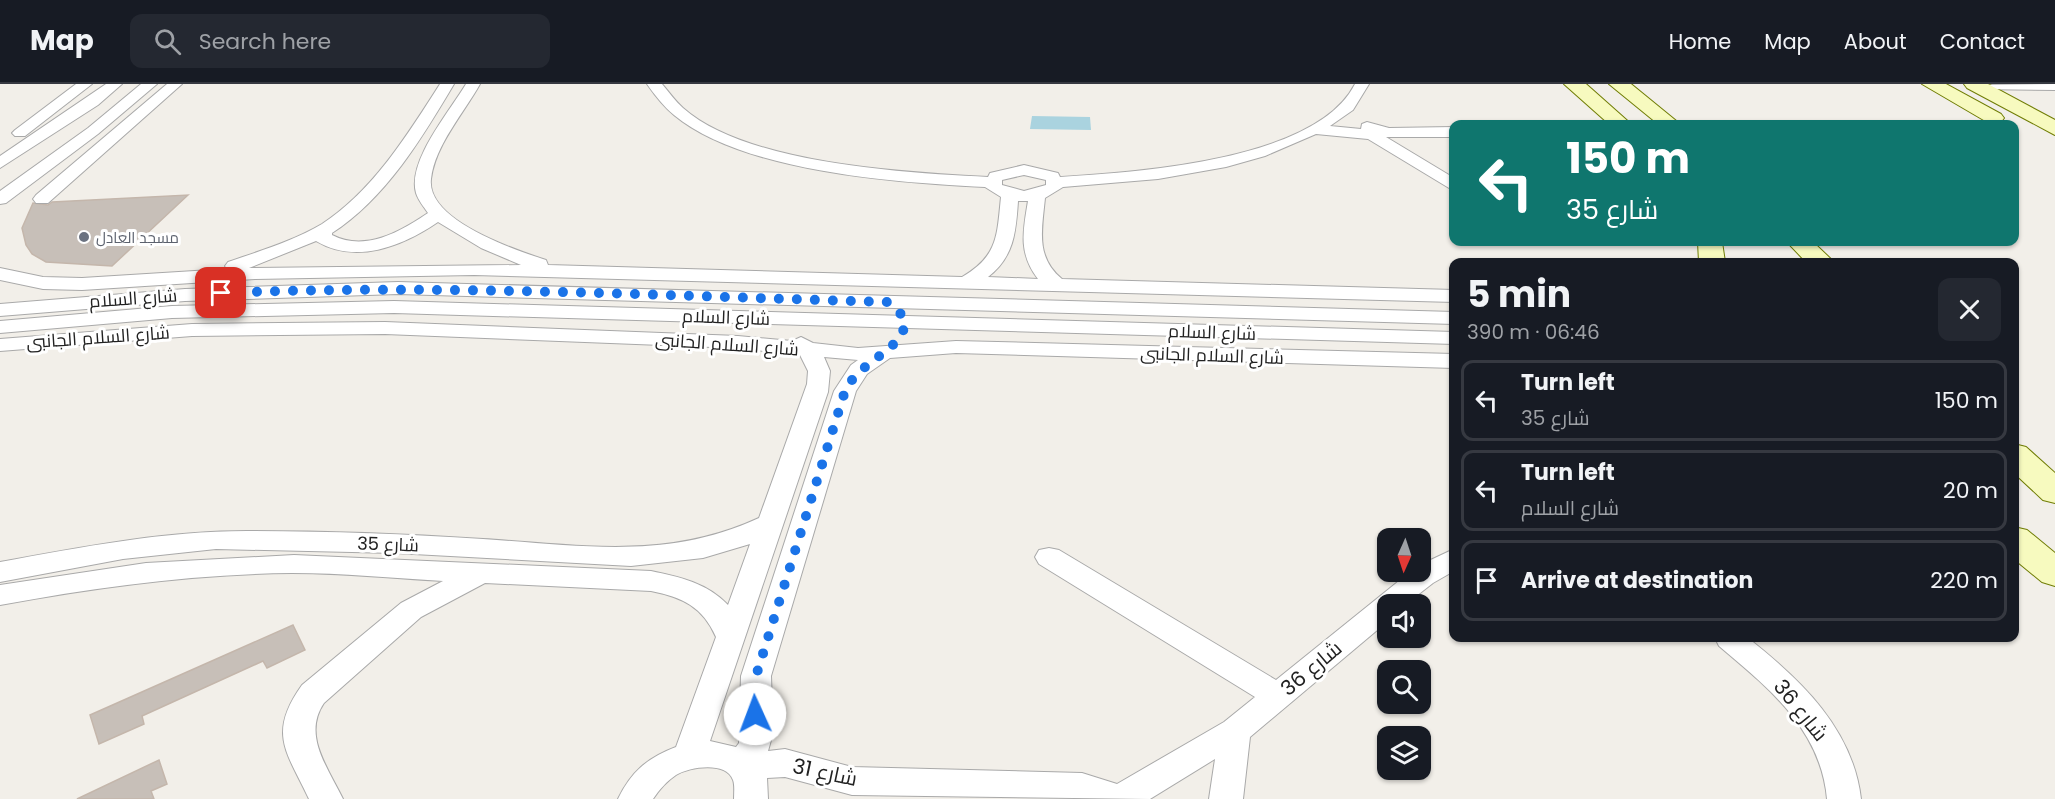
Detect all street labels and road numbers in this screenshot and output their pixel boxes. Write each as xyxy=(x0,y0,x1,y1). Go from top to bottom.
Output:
street label: شارع السلام xyxy=(88,282,178,314)
street label: شارع السلام xyxy=(681,303,771,331)
street label: شارع السلام xyxy=(1167,318,1257,346)
street label: شارع السلام الجانبى xyxy=(25,320,171,354)
street label: شارع السلام الجانبى xyxy=(654,327,800,361)
street label: شارع السلام الجانبى xyxy=(1140,340,1284,370)
street label: شارع 35 xyxy=(357,530,419,558)
street label: شارع 36 xyxy=(1274,634,1348,702)
street label: شارع 36 xyxy=(1767,673,1835,747)
street label: شارع 31 xyxy=(790,751,860,793)

